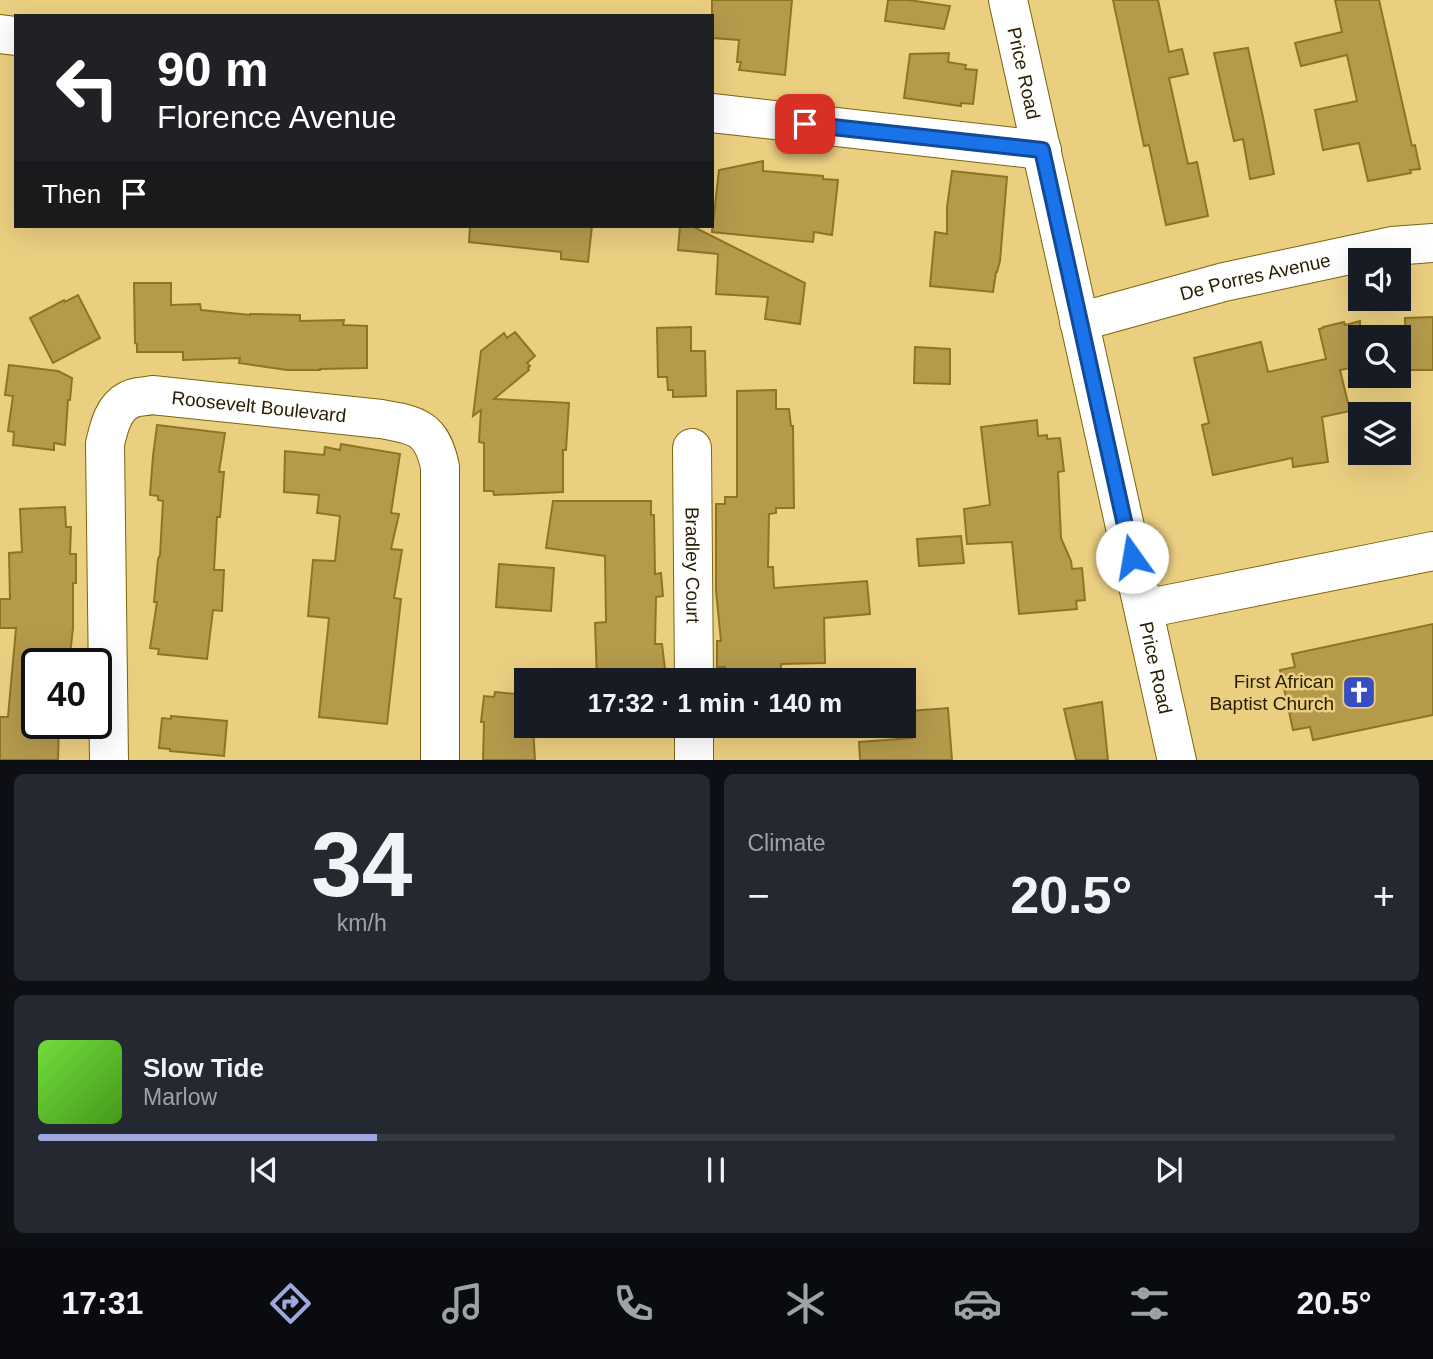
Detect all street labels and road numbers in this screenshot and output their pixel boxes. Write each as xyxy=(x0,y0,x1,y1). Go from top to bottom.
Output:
street label: Price Road xyxy=(1004,25,1045,121)
street label: De Porres Avenue xyxy=(1177,249,1332,304)
street label: Roosevelt Boulevard xyxy=(171,387,347,426)
street label: Bradley Court xyxy=(682,507,704,624)
street label: Price Road xyxy=(1136,620,1177,716)

